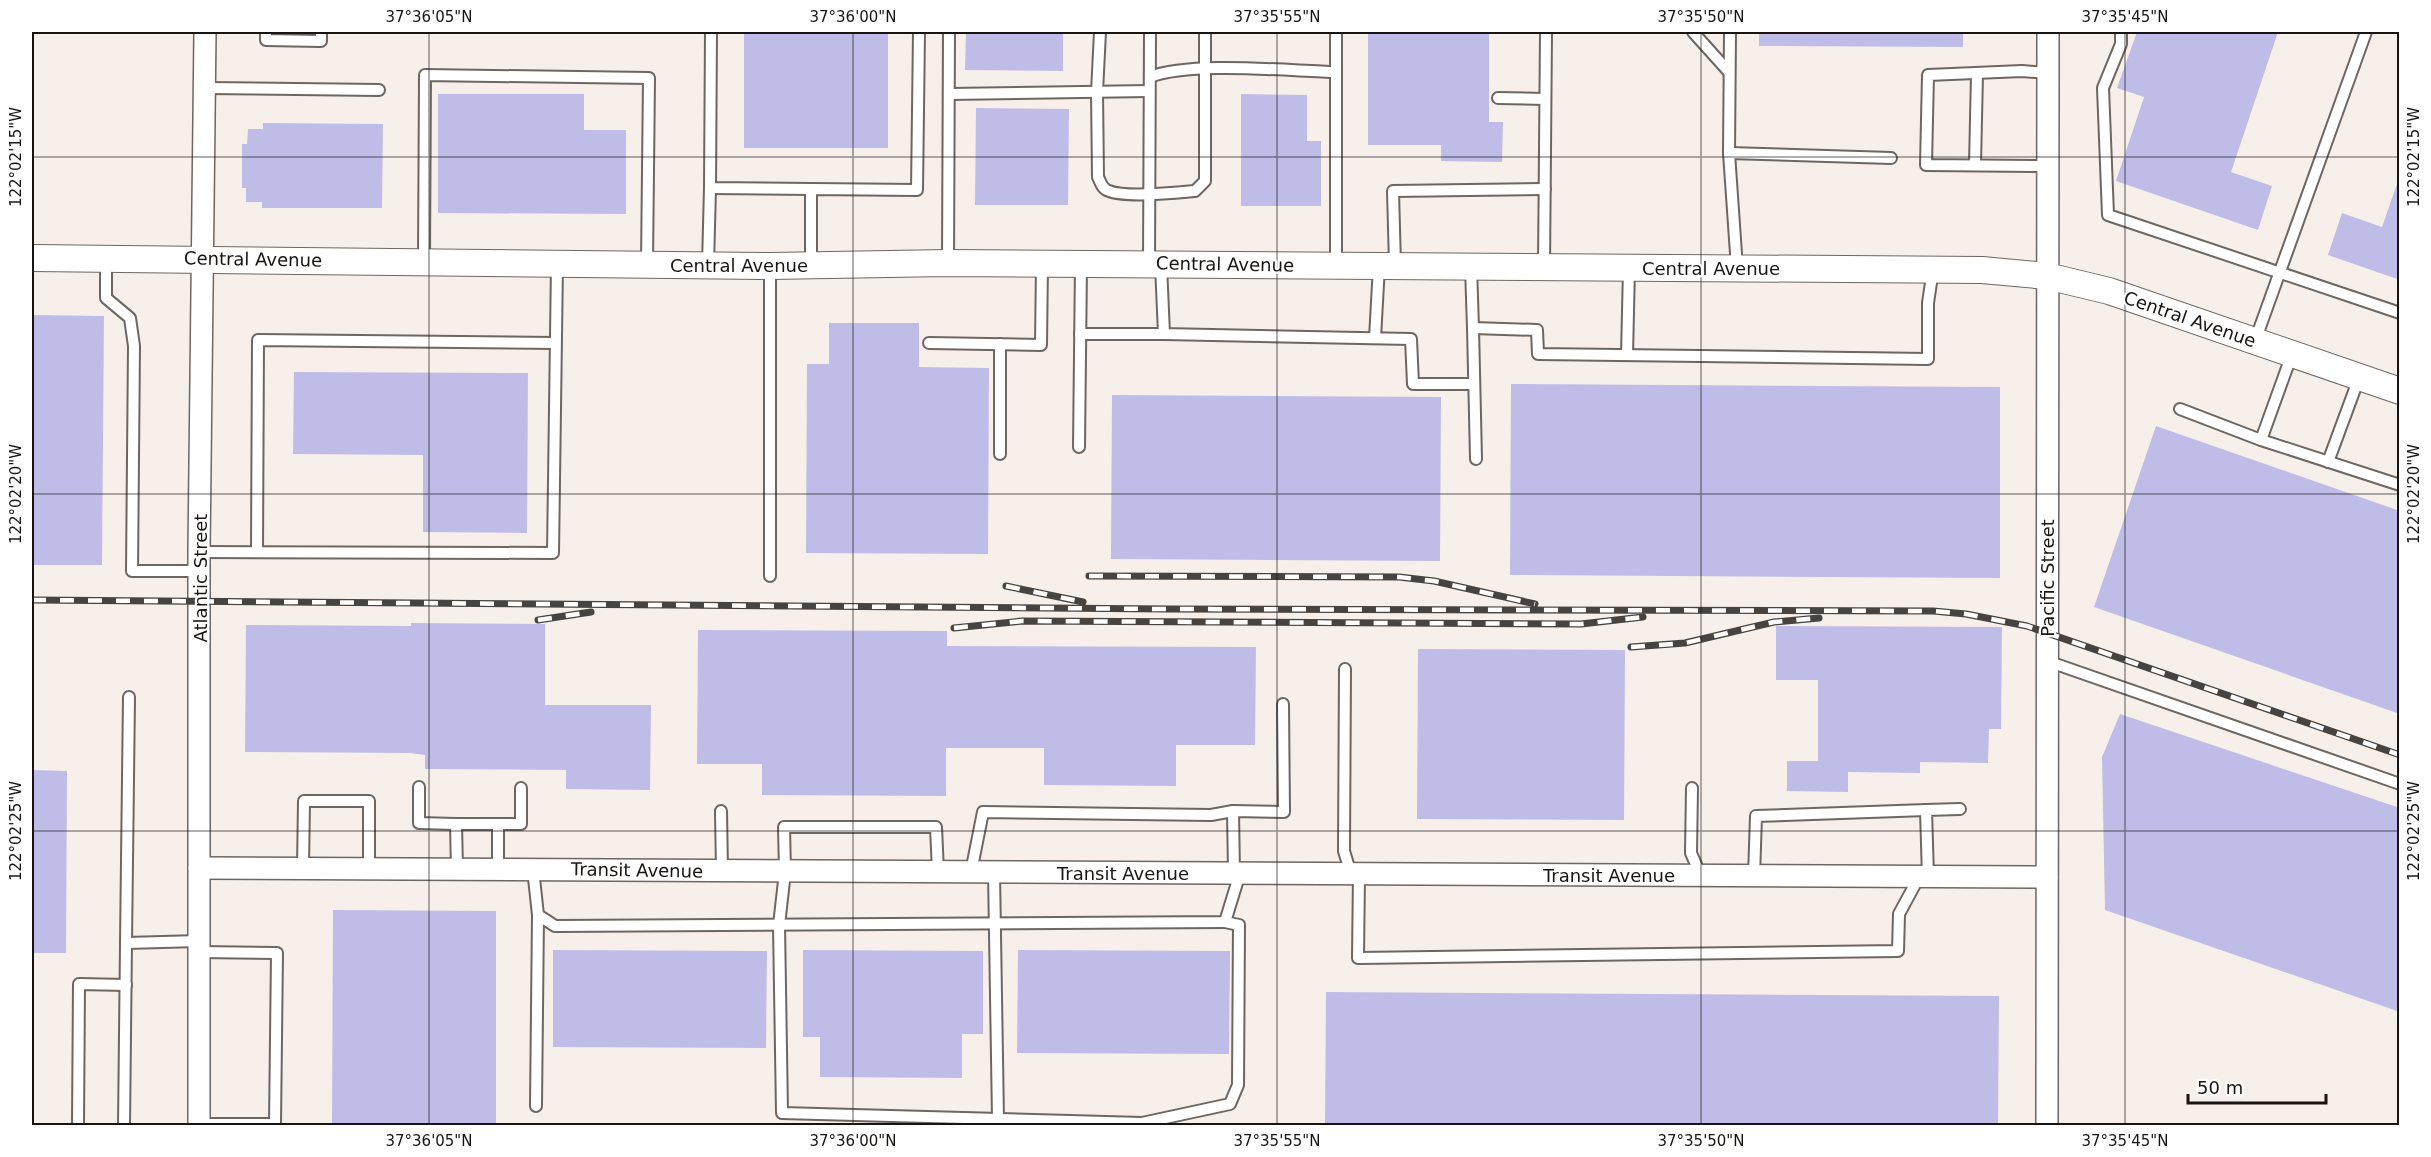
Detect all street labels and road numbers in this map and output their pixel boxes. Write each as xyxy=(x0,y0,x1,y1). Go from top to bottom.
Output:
street label: Central Avenue xyxy=(184,247,322,271)
street label: Central Avenue xyxy=(1156,252,1294,276)
street label: Central Avenue xyxy=(670,255,808,276)
street label: Central Avenue xyxy=(1642,258,1780,279)
street label: Central Avenue xyxy=(2121,287,2259,351)
street label: Atlantic Street xyxy=(190,514,211,642)
street label: Pacific Street xyxy=(2037,519,2058,637)
street label: Transit Avenue xyxy=(570,858,703,882)
street label: Transit Avenue xyxy=(1056,863,1189,884)
street label: Transit Avenue xyxy=(1542,865,1675,886)

